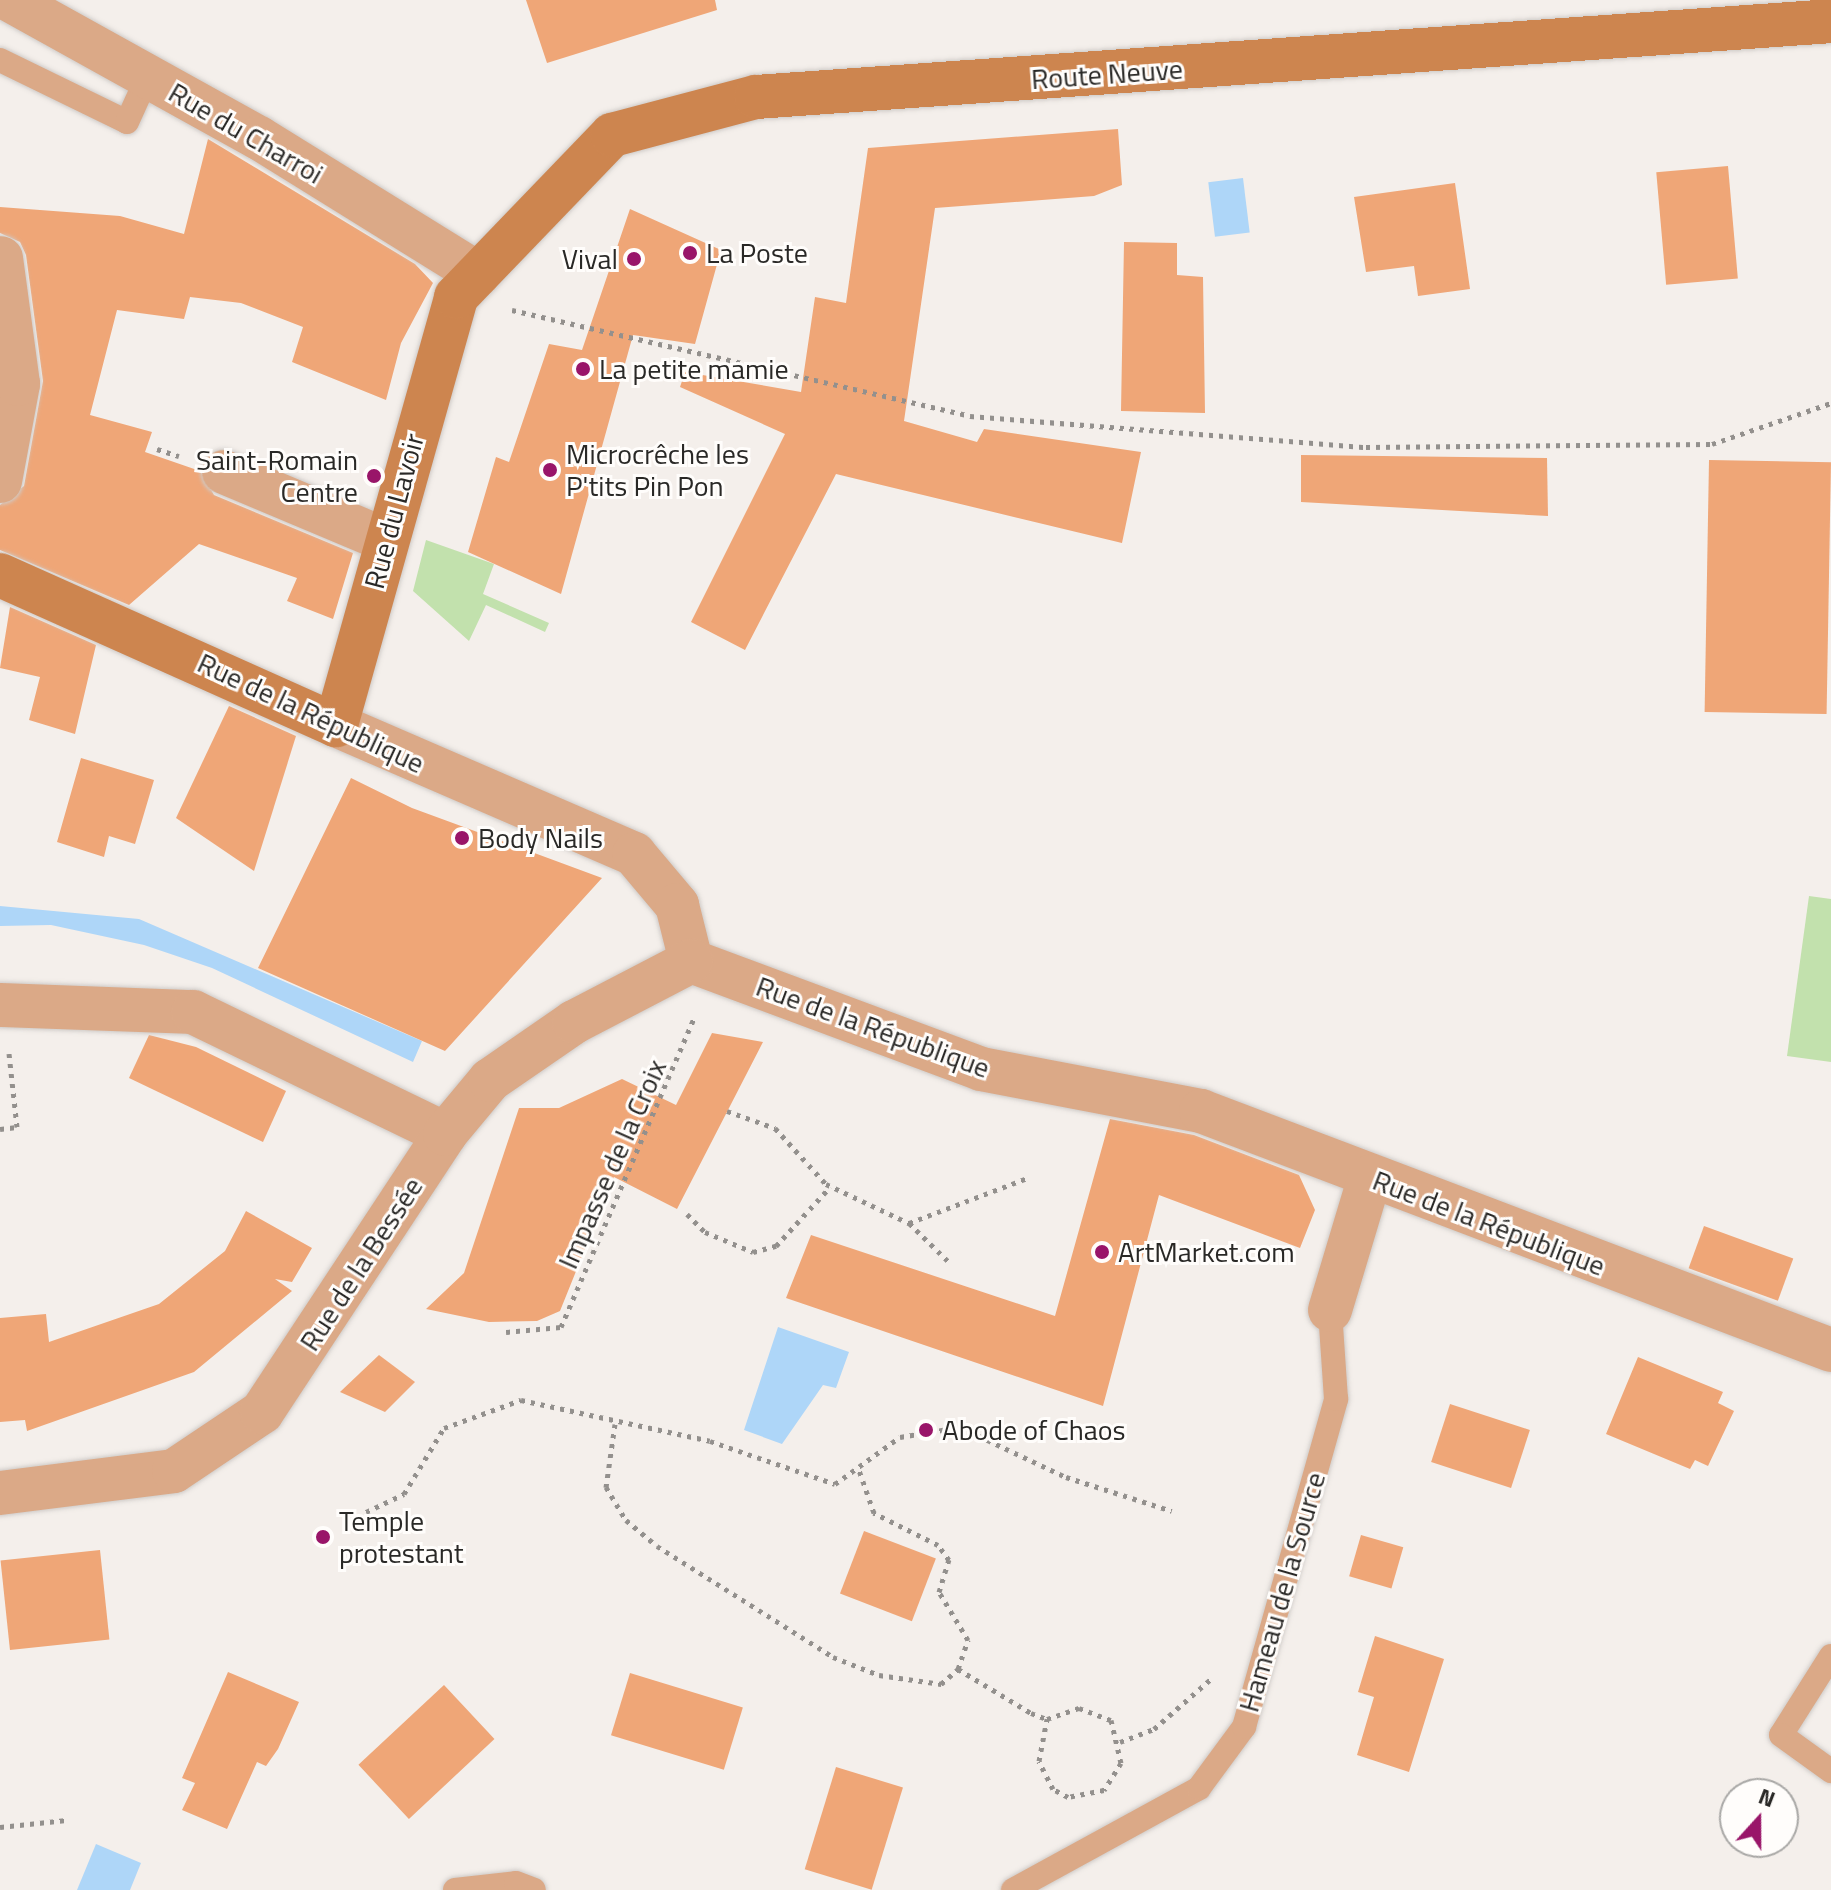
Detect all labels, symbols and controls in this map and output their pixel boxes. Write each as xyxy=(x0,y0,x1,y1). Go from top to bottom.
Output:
street label: Route Neuve xyxy=(1030,52,1184,96)
street label: Rue du Charroi xyxy=(163,75,329,191)
place label: La Poste xyxy=(706,236,808,270)
place label: Vival xyxy=(562,242,618,276)
marker: La Poste xyxy=(681,244,699,262)
marker: Vival xyxy=(625,250,643,268)
place label: La petite mamie xyxy=(599,352,789,386)
marker: La petite mamie xyxy=(574,360,592,378)
street label: Rue du Lavoir xyxy=(357,430,431,592)
place label: Microcrêche les P'tits Pin Pon xyxy=(566,437,749,503)
place label: Saint-Romain Centre xyxy=(196,443,358,509)
marker: Microcrêche les P'tits Pin Pon xyxy=(541,461,559,479)
marker: Saint-Romain Centre xyxy=(365,467,383,485)
street label: Rue de la République xyxy=(192,646,430,780)
place label: Body Nails xyxy=(478,821,603,855)
marker: Body Nails xyxy=(453,829,471,847)
street label: Rue de la République xyxy=(752,969,994,1085)
street label: Impasse de la Croix xyxy=(551,1054,673,1274)
street label: Rue de la République xyxy=(1368,1163,1610,1283)
street label: Rue de la Bessée xyxy=(292,1171,430,1357)
place label: ArtMarket.com xyxy=(1118,1235,1295,1269)
marker: ArtMarket.com xyxy=(1093,1243,1111,1261)
place label: Abode of Chaos xyxy=(942,1413,1126,1447)
marker: Abode of Chaos xyxy=(917,1421,935,1439)
street label: Hameau de la Source xyxy=(1232,1468,1332,1716)
place label: Temple protestant xyxy=(339,1504,463,1570)
marker: Temple protestant xyxy=(314,1528,332,1546)
north arrow xyxy=(1719,1778,1799,1858)
text: N xyxy=(1754,1779,1780,1816)

